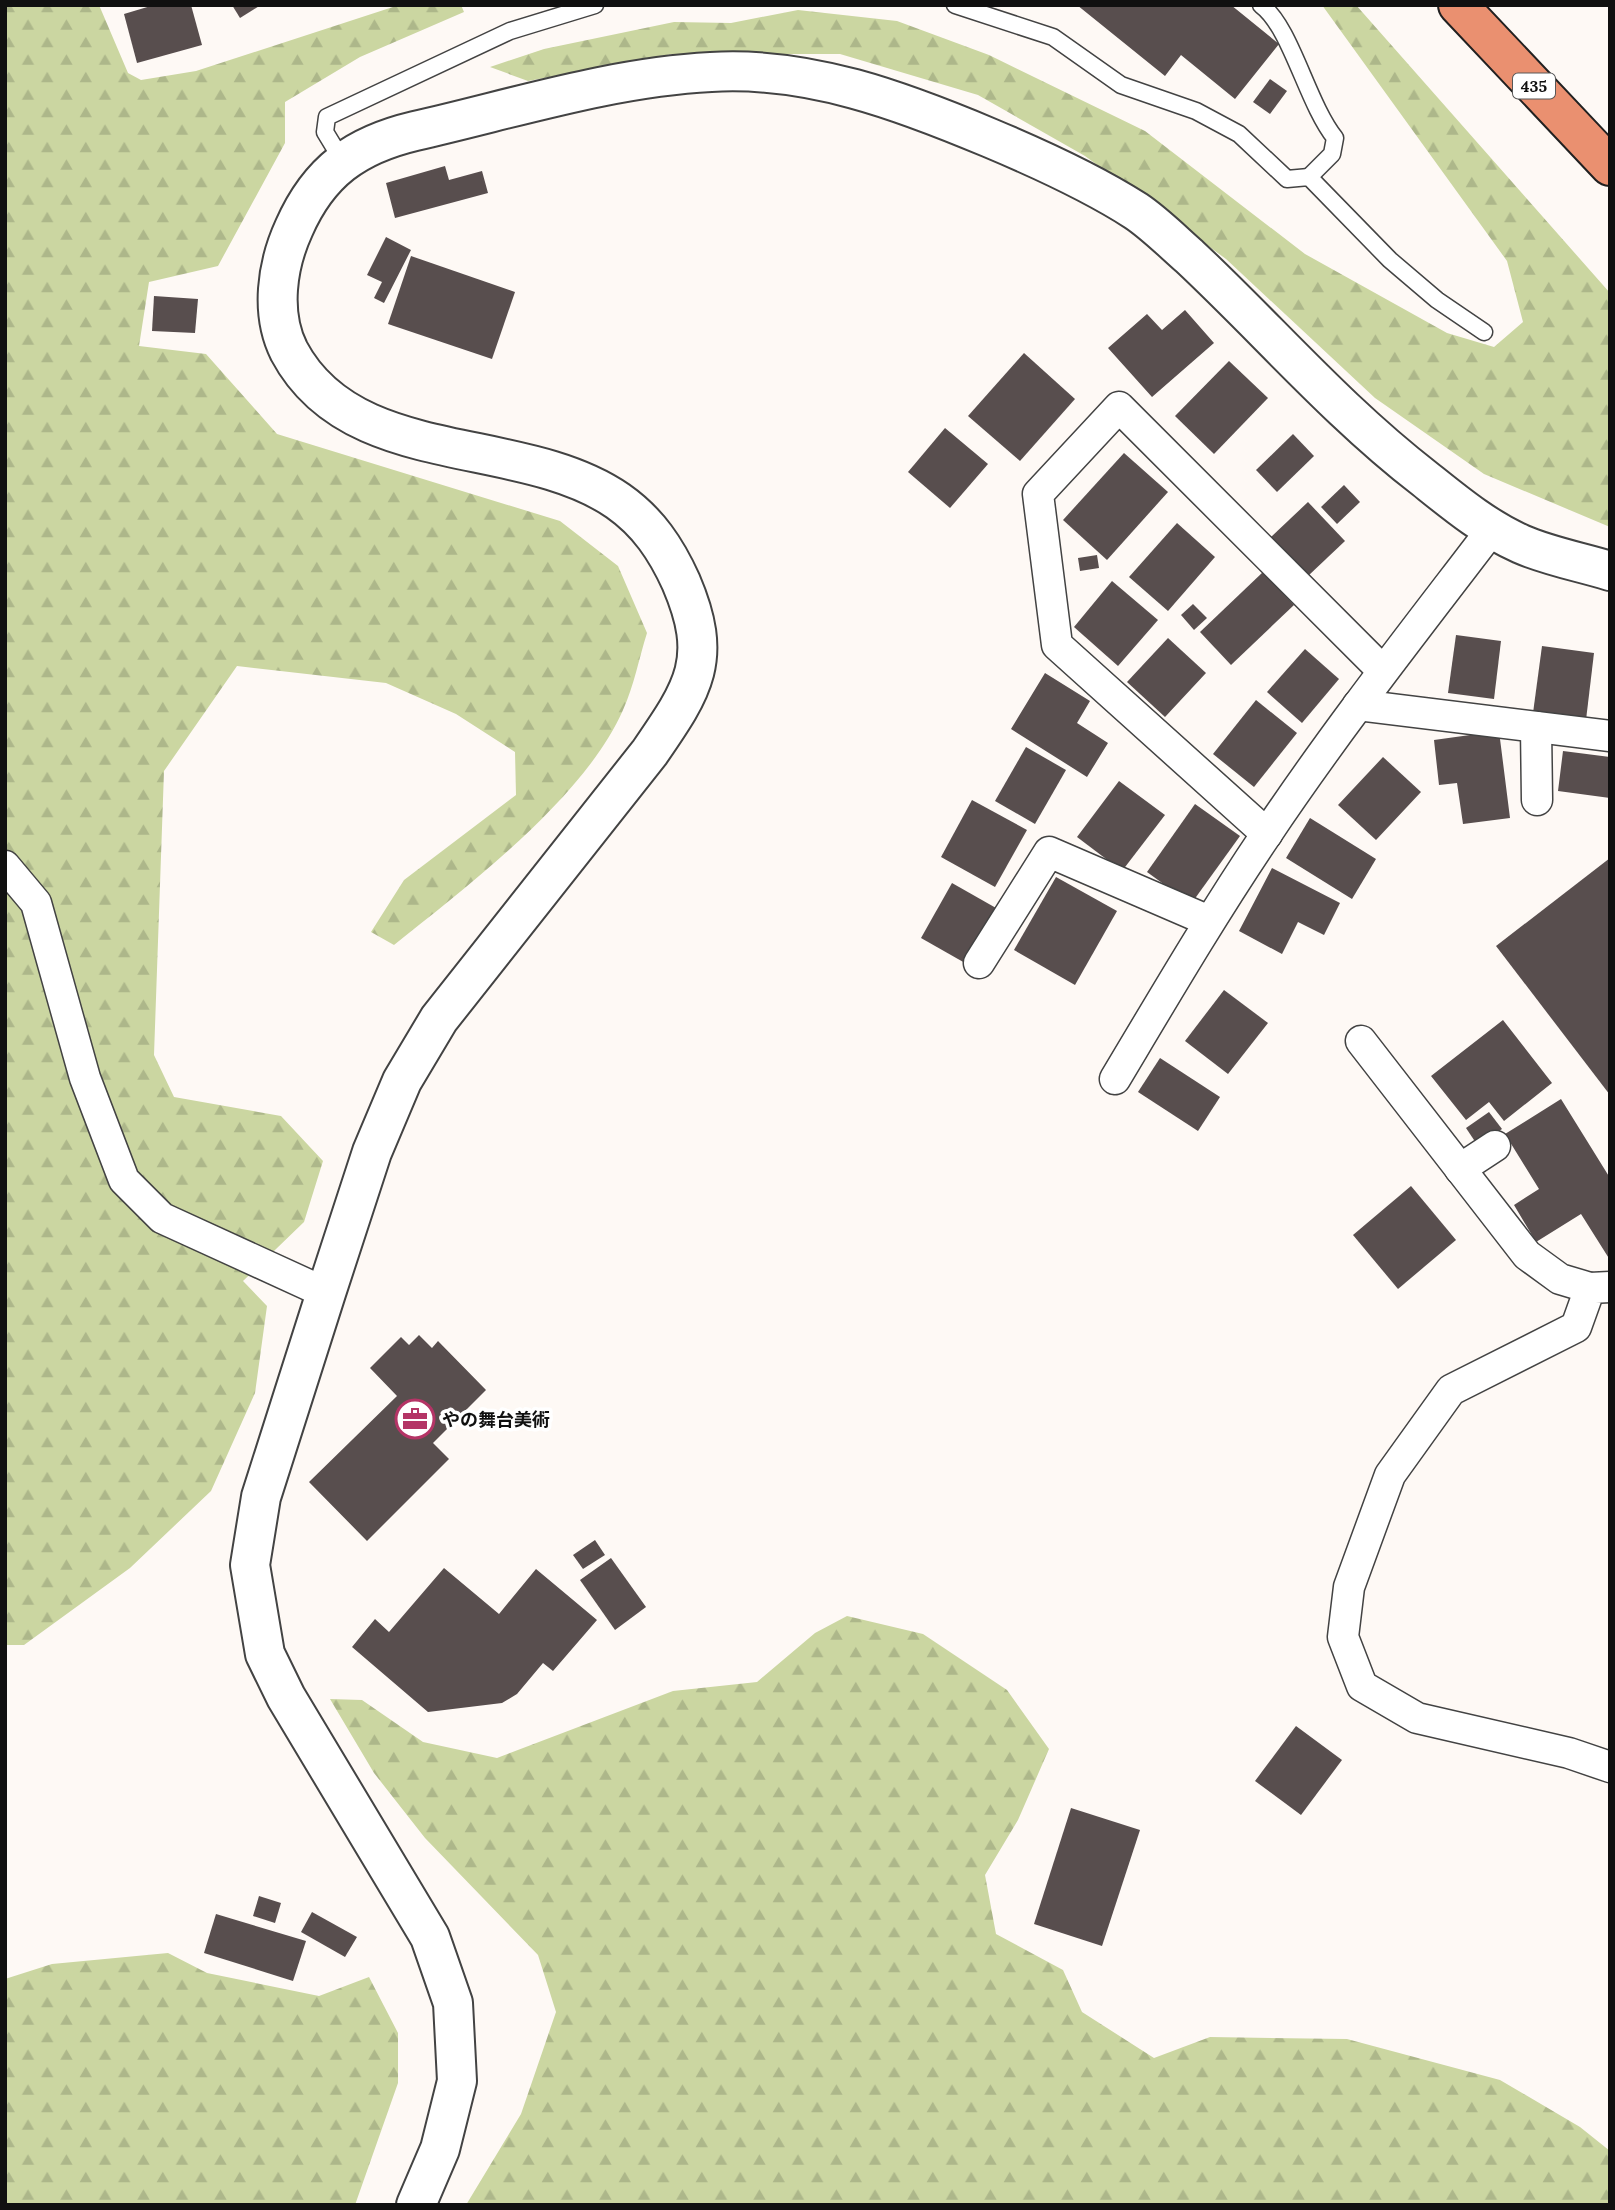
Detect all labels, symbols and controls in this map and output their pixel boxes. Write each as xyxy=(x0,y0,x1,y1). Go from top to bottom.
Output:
road number: 435 xyxy=(1513,74,1555,99)
office icon: やの舞台美術 xyxy=(394,1398,436,1440)
place label: やの舞台美術 xyxy=(442,1408,550,1431)

